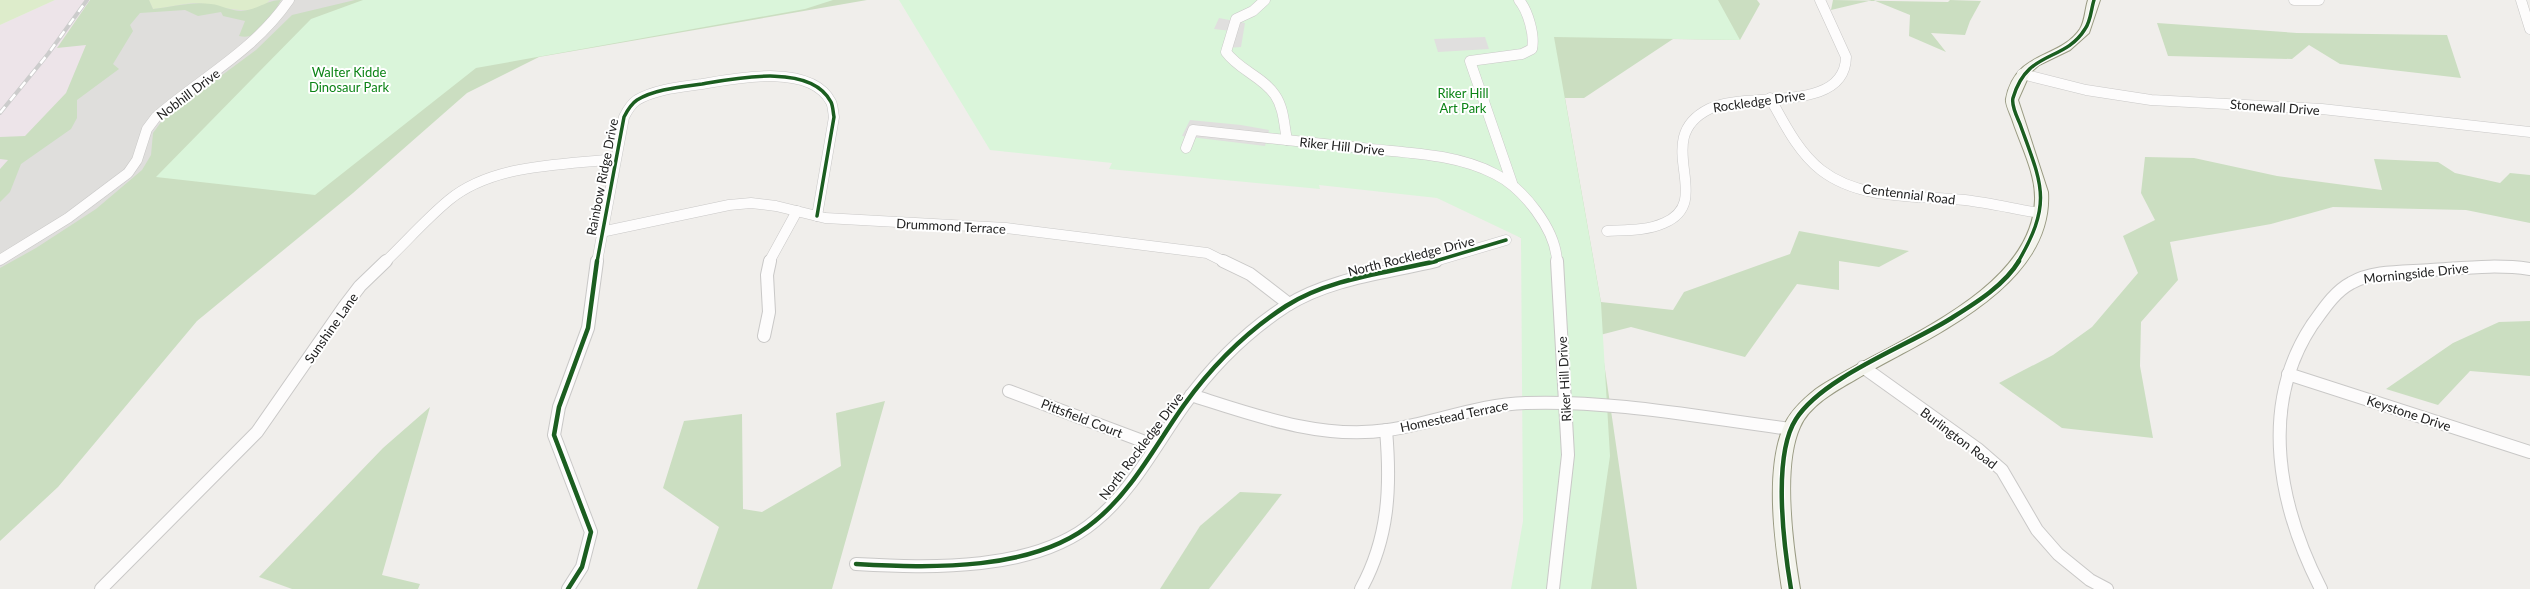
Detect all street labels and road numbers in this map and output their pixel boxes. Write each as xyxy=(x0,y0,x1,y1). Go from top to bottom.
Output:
street label: Nobhill Drive xyxy=(153,65,223,123)
street label: Rockledge Drive xyxy=(1712,87,1806,115)
street label: Stonewall Drive xyxy=(2230,96,2321,118)
street label: Rainbow Ridge Drive xyxy=(583,117,621,237)
street label: Riker Hill Drive xyxy=(1299,134,1385,158)
street label: Centennial Road xyxy=(1862,180,1956,208)
street label: Drummond Terrace xyxy=(896,215,1006,237)
street label: North Rockledge Drive xyxy=(1346,232,1476,279)
street label: Morningside Drive xyxy=(2363,260,2469,286)
street label: Sunshine Lane xyxy=(301,290,361,366)
street label: Riker Hill Drive xyxy=(1554,336,1574,422)
street label: North Rockledge Drive xyxy=(1095,389,1187,503)
street label: Keystone Drive xyxy=(2365,392,2453,434)
street label: Pittsfield Court xyxy=(1039,395,1125,441)
street label: Homestead Terrace xyxy=(1398,397,1510,435)
street label: Burlington Road xyxy=(1917,404,2001,472)

